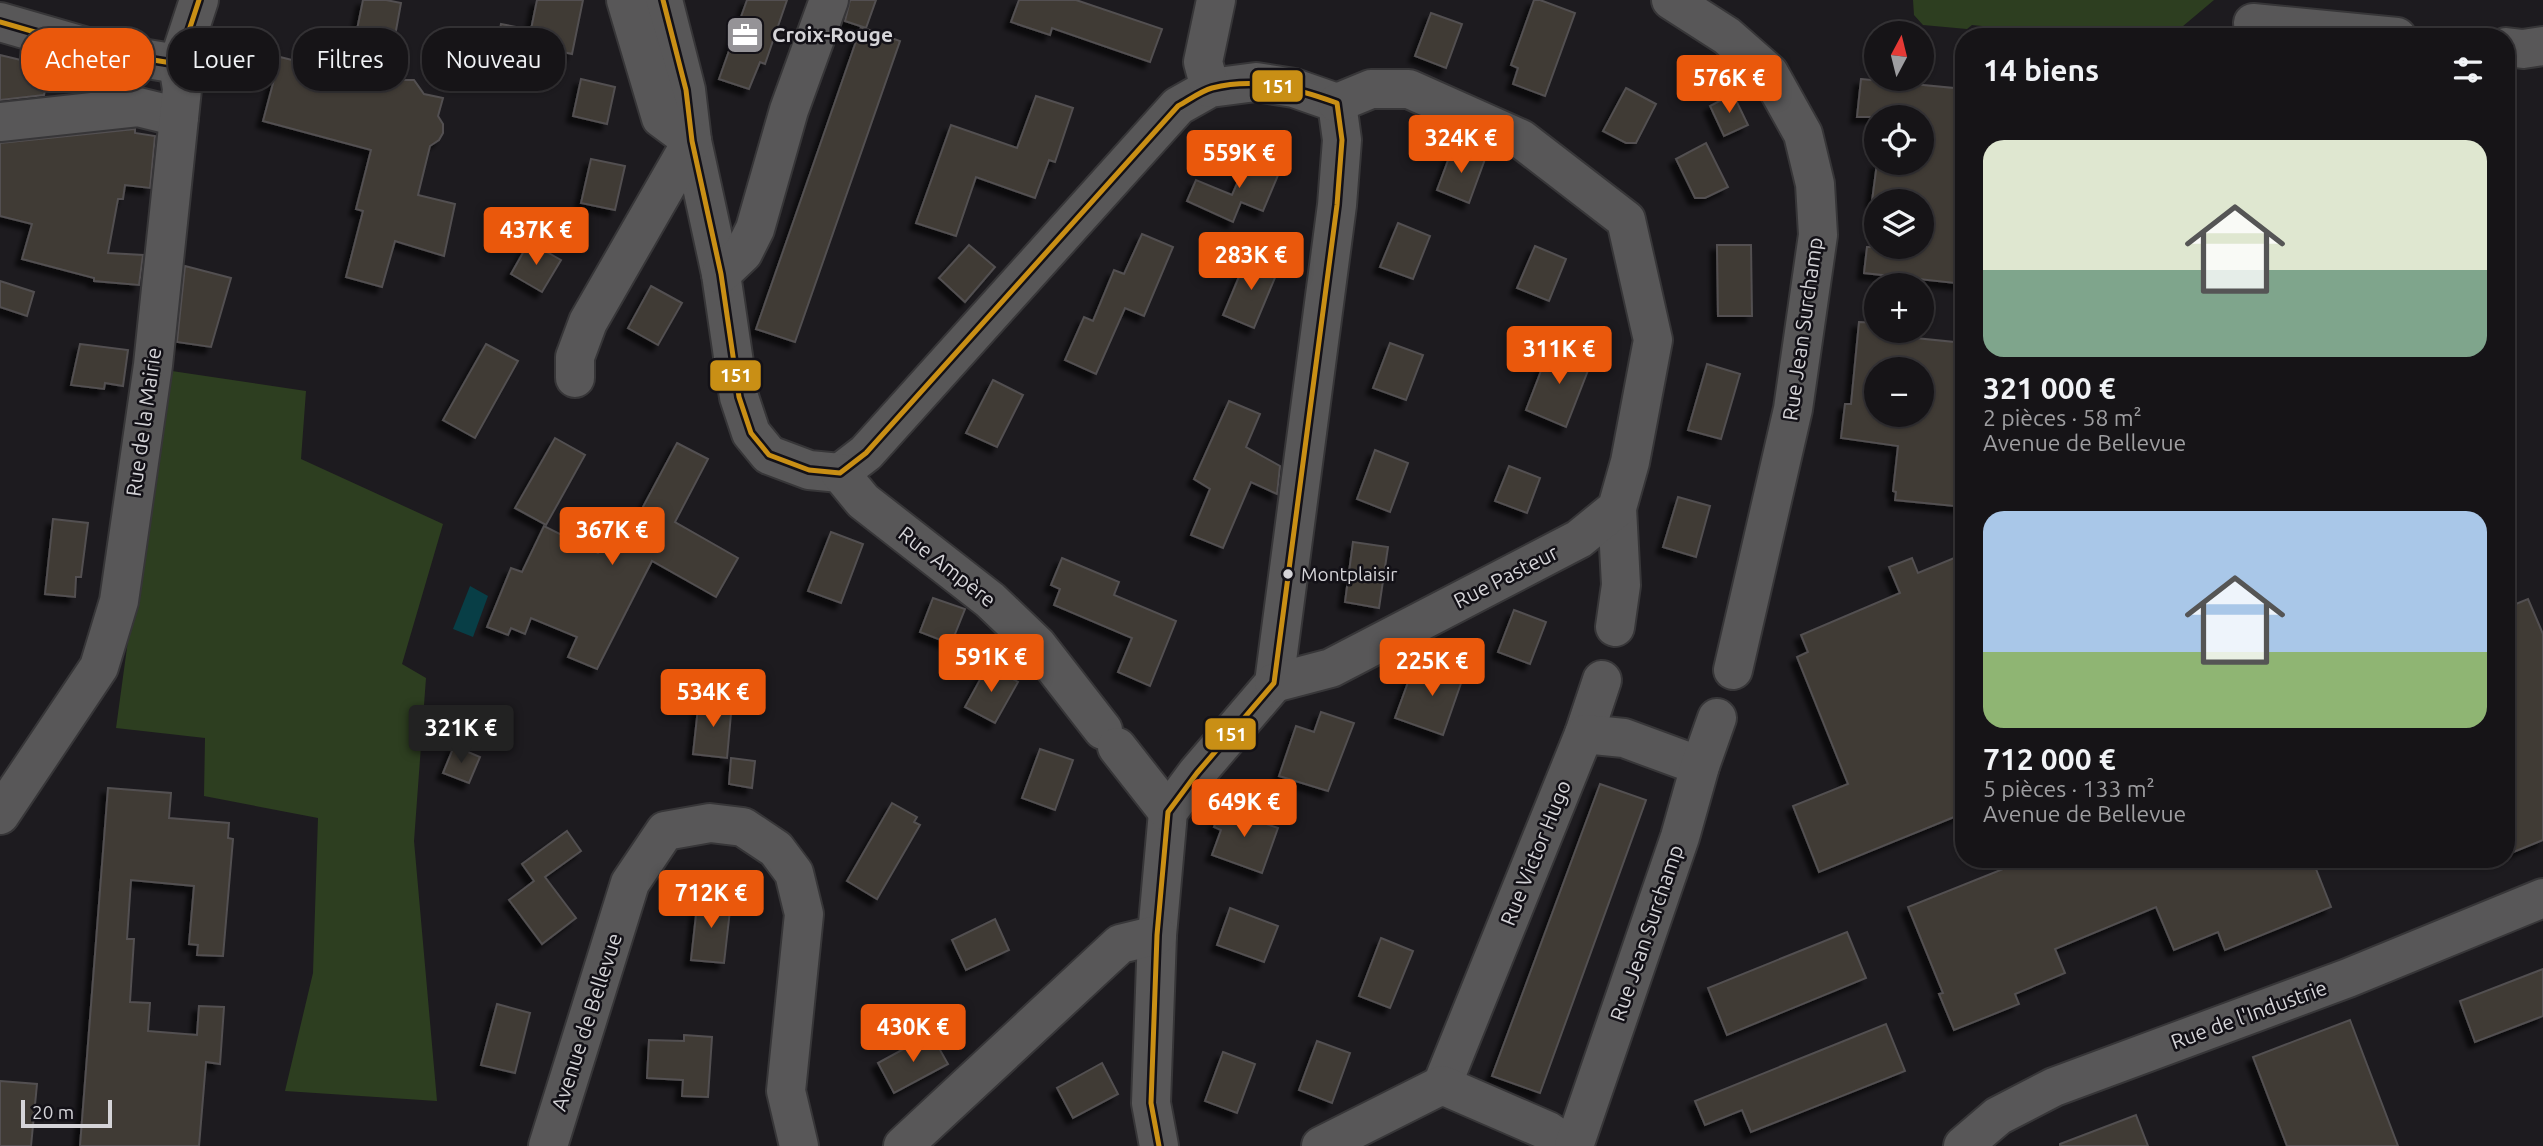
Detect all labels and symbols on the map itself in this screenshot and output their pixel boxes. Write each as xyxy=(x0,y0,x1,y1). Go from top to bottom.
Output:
office icon: Croix-Rouge xyxy=(724,14,766,56)
north arrow xyxy=(1864,21,1934,91)
place label: Croix-Rouge xyxy=(772,22,893,46)
pin: 576K € xyxy=(1672,55,1786,115)
line badge: 151 xyxy=(1251,69,1304,103)
text: 151 xyxy=(1262,75,1294,97)
pin: 324K € xyxy=(1404,116,1518,175)
pin: 559K € xyxy=(1182,130,1296,190)
pin: 437K € xyxy=(479,208,593,267)
pin: 283K € xyxy=(1194,232,1308,292)
street label: Rue Jean Surchamp xyxy=(1777,236,1827,422)
pin: 311K € xyxy=(1502,326,1616,386)
street label: Rue de la Mairie xyxy=(121,346,165,498)
line badge: 151 xyxy=(709,359,762,392)
text: 151 xyxy=(720,364,752,386)
pin: 367K € xyxy=(555,508,669,567)
street label: Rue Ampère xyxy=(894,521,1001,612)
street label: Rue Pasteur xyxy=(1450,540,1562,613)
place label: Montplaisir xyxy=(1301,563,1398,585)
marker: Montplaisir xyxy=(1281,567,1295,581)
pin: 591K € xyxy=(934,634,1048,694)
pin: 225K € xyxy=(1375,638,1489,698)
pin: 534K € xyxy=(656,670,770,729)
pin: 321K € xyxy=(404,706,518,765)
line badge: 151 xyxy=(1204,717,1257,751)
text: 151 xyxy=(1215,723,1247,745)
street label: Rue Victor Hugo xyxy=(1495,776,1575,929)
pin: 649K € xyxy=(1187,780,1301,839)
street label: Rue Jean Surchamp xyxy=(1605,841,1687,1024)
pin: 712K € xyxy=(654,870,768,930)
street label: Avenue de Bellevue xyxy=(546,930,626,1114)
street label: Rue de l'Industrie xyxy=(2167,975,2330,1053)
pin: 430K € xyxy=(856,1004,970,1064)
scale bar xyxy=(21,1097,112,1129)

